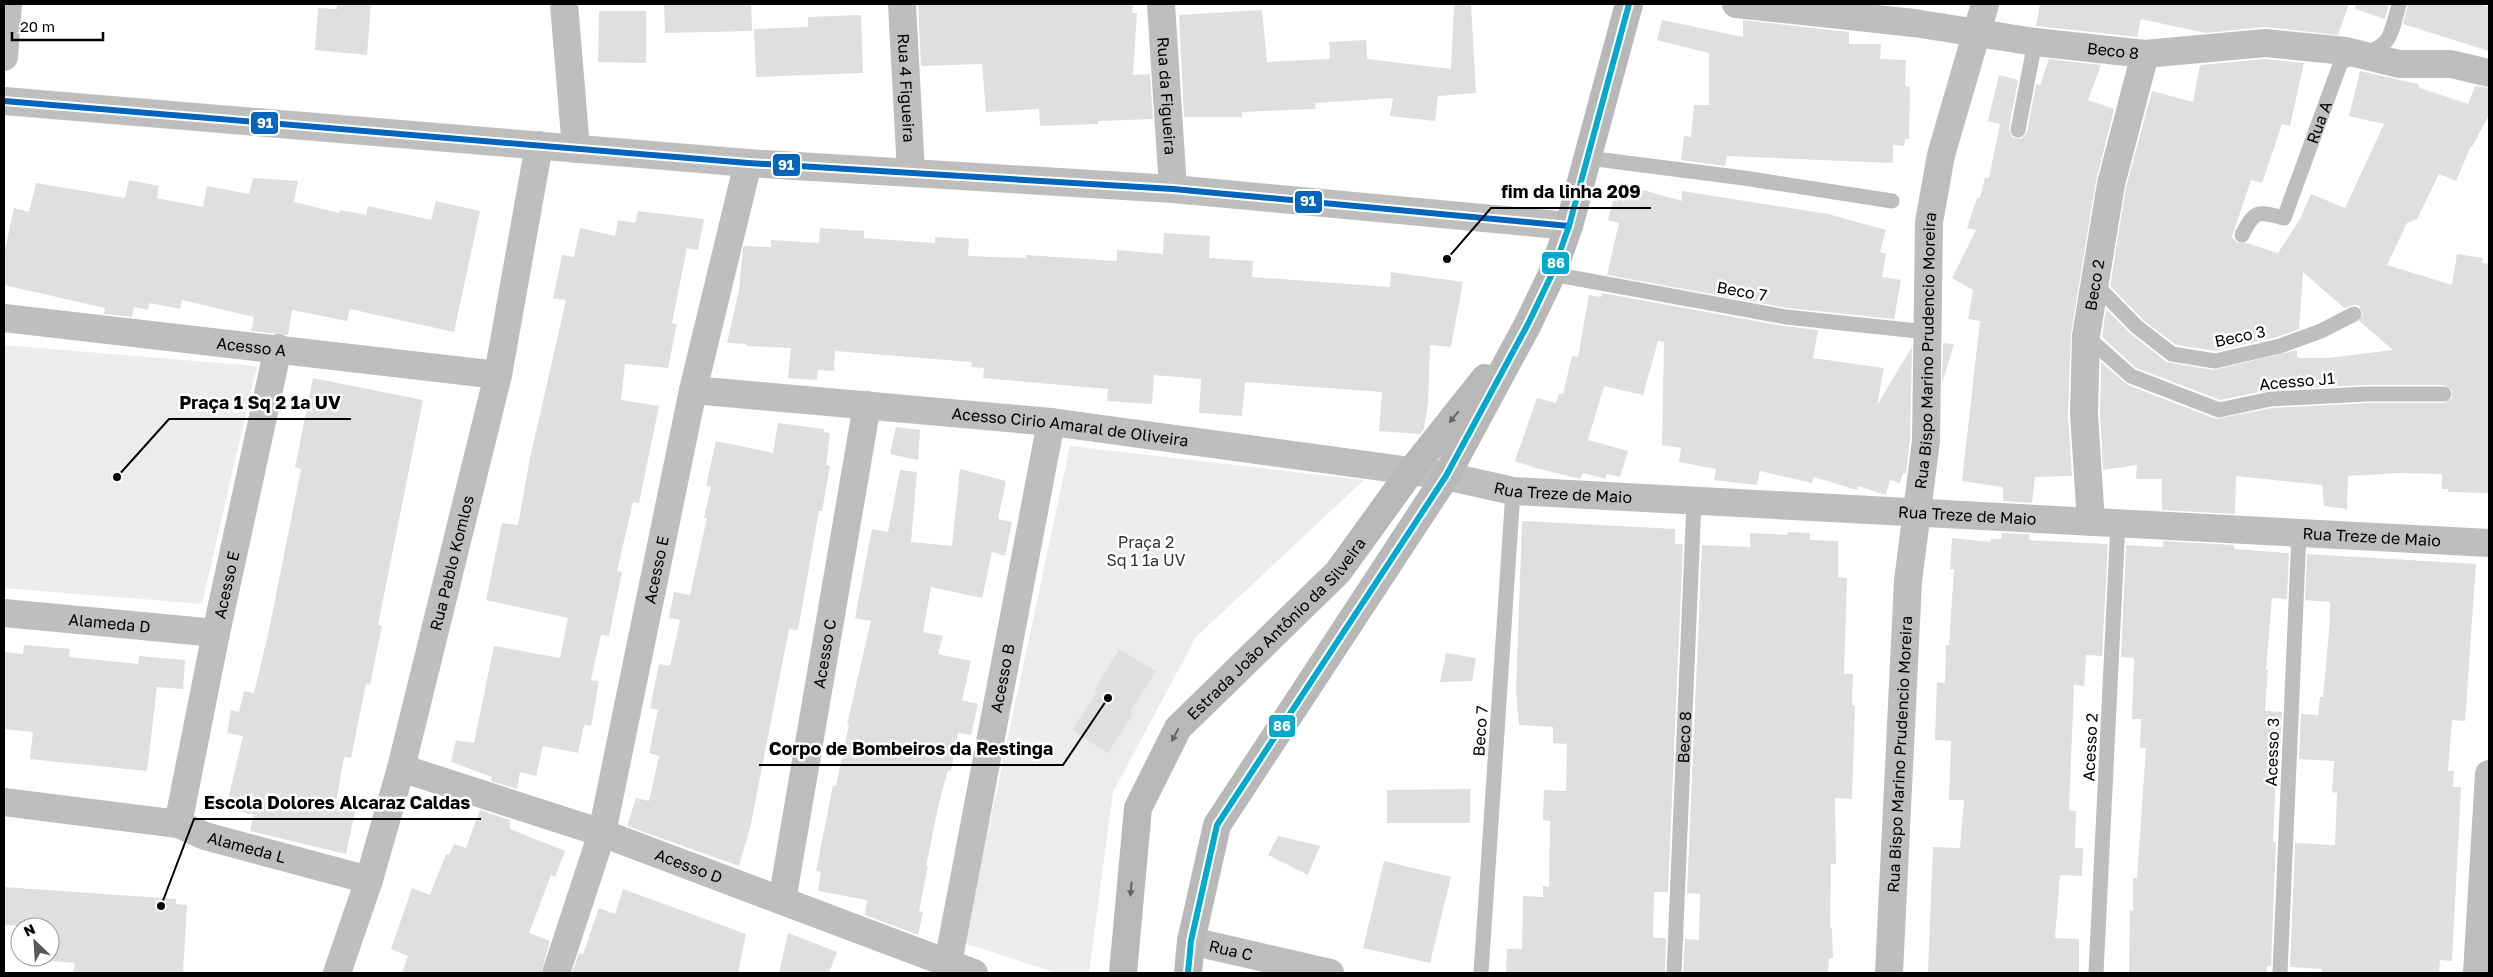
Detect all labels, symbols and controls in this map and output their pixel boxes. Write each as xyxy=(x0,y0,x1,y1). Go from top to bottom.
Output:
scale bar xyxy=(12,10,104,42)
text: 20 m xyxy=(20,17,55,35)
street label: Rua 4 Figueira xyxy=(894,33,919,143)
street label: Rua da Figueira xyxy=(1153,36,1181,155)
street label: Beco 8 xyxy=(2086,38,2140,63)
street label: Rua A xyxy=(2302,98,2336,146)
line badge: 91 xyxy=(250,111,279,135)
text: 91 xyxy=(257,114,273,131)
line badge: 91 xyxy=(772,153,801,177)
text: 91 xyxy=(778,156,794,173)
callout: fim da linha 209 xyxy=(1491,175,1651,208)
text: fim da linha 209 xyxy=(1501,180,1641,202)
line badge: 91 xyxy=(1294,190,1323,214)
text: 91 xyxy=(1300,192,1316,209)
street label: Rua Bispo Marino Prudencio Moreira xyxy=(1910,210,1941,490)
line badge: 86 xyxy=(1541,251,1570,275)
text: 86 xyxy=(1547,254,1565,271)
street label: Beco 2 xyxy=(2080,258,2108,312)
street label: Beco 7 xyxy=(1715,277,1769,305)
street label: Beco 3 xyxy=(2213,321,2267,351)
street label: Acesso A xyxy=(215,333,287,361)
street label: Acesso J1 xyxy=(2258,368,2336,394)
callout: Praça 1 Sq 2 1ª UV xyxy=(169,386,351,419)
text: Praça 1 Sq 2 1ª UV xyxy=(179,391,341,413)
street label: Acesso Cirio Amaral de Oliveira xyxy=(951,403,1190,451)
one-way arrow xyxy=(1448,410,1459,423)
street label: Rua Treze de Maio xyxy=(1492,477,1633,507)
street label: Rua Pablo Komlos xyxy=(425,493,478,633)
street label: Rua Treze de Maio xyxy=(1898,502,2037,529)
street label: Rua Treze de Maio xyxy=(2302,523,2441,550)
park label: Praça 2 Sq 1 1ª UV xyxy=(1106,532,1186,570)
street label: Acesso E xyxy=(639,534,673,606)
street label: Estrada João Antônio da Silveira xyxy=(1182,534,1370,724)
street label: Acesso E xyxy=(209,549,244,621)
street label: Alameda D xyxy=(68,609,151,637)
street label: Rua Bispo Marino Prudencio Moreira xyxy=(1883,615,1916,893)
street label: Acesso C xyxy=(809,617,840,690)
street label: Acesso B xyxy=(986,642,1019,714)
street label: Beco 7 xyxy=(1468,705,1492,757)
street label: Beco 8 xyxy=(1673,711,1695,764)
street label: Acesso 2 xyxy=(2078,712,2102,782)
line badge: 86 xyxy=(1268,714,1296,738)
text: 86 xyxy=(1273,717,1291,734)
street label: Acesso 3 xyxy=(2261,717,2283,787)
one-way arrow xyxy=(1171,728,1179,743)
callout: Corpo de Bombeiros da Restinga xyxy=(759,732,1063,765)
text: Corpo de Bombeiros da Restinga xyxy=(769,737,1053,759)
callout: Escola Dolores Alcaraz Caldas xyxy=(194,786,481,819)
text: Escola Dolores Alcaraz Caldas xyxy=(204,791,470,813)
street label: Alameda L xyxy=(205,827,288,867)
street label: Acesso D xyxy=(652,844,725,887)
one-way arrow xyxy=(1126,881,1134,897)
north arrow xyxy=(10,917,60,967)
text: N xyxy=(21,920,38,940)
street label: Rua C xyxy=(1207,935,1255,965)

